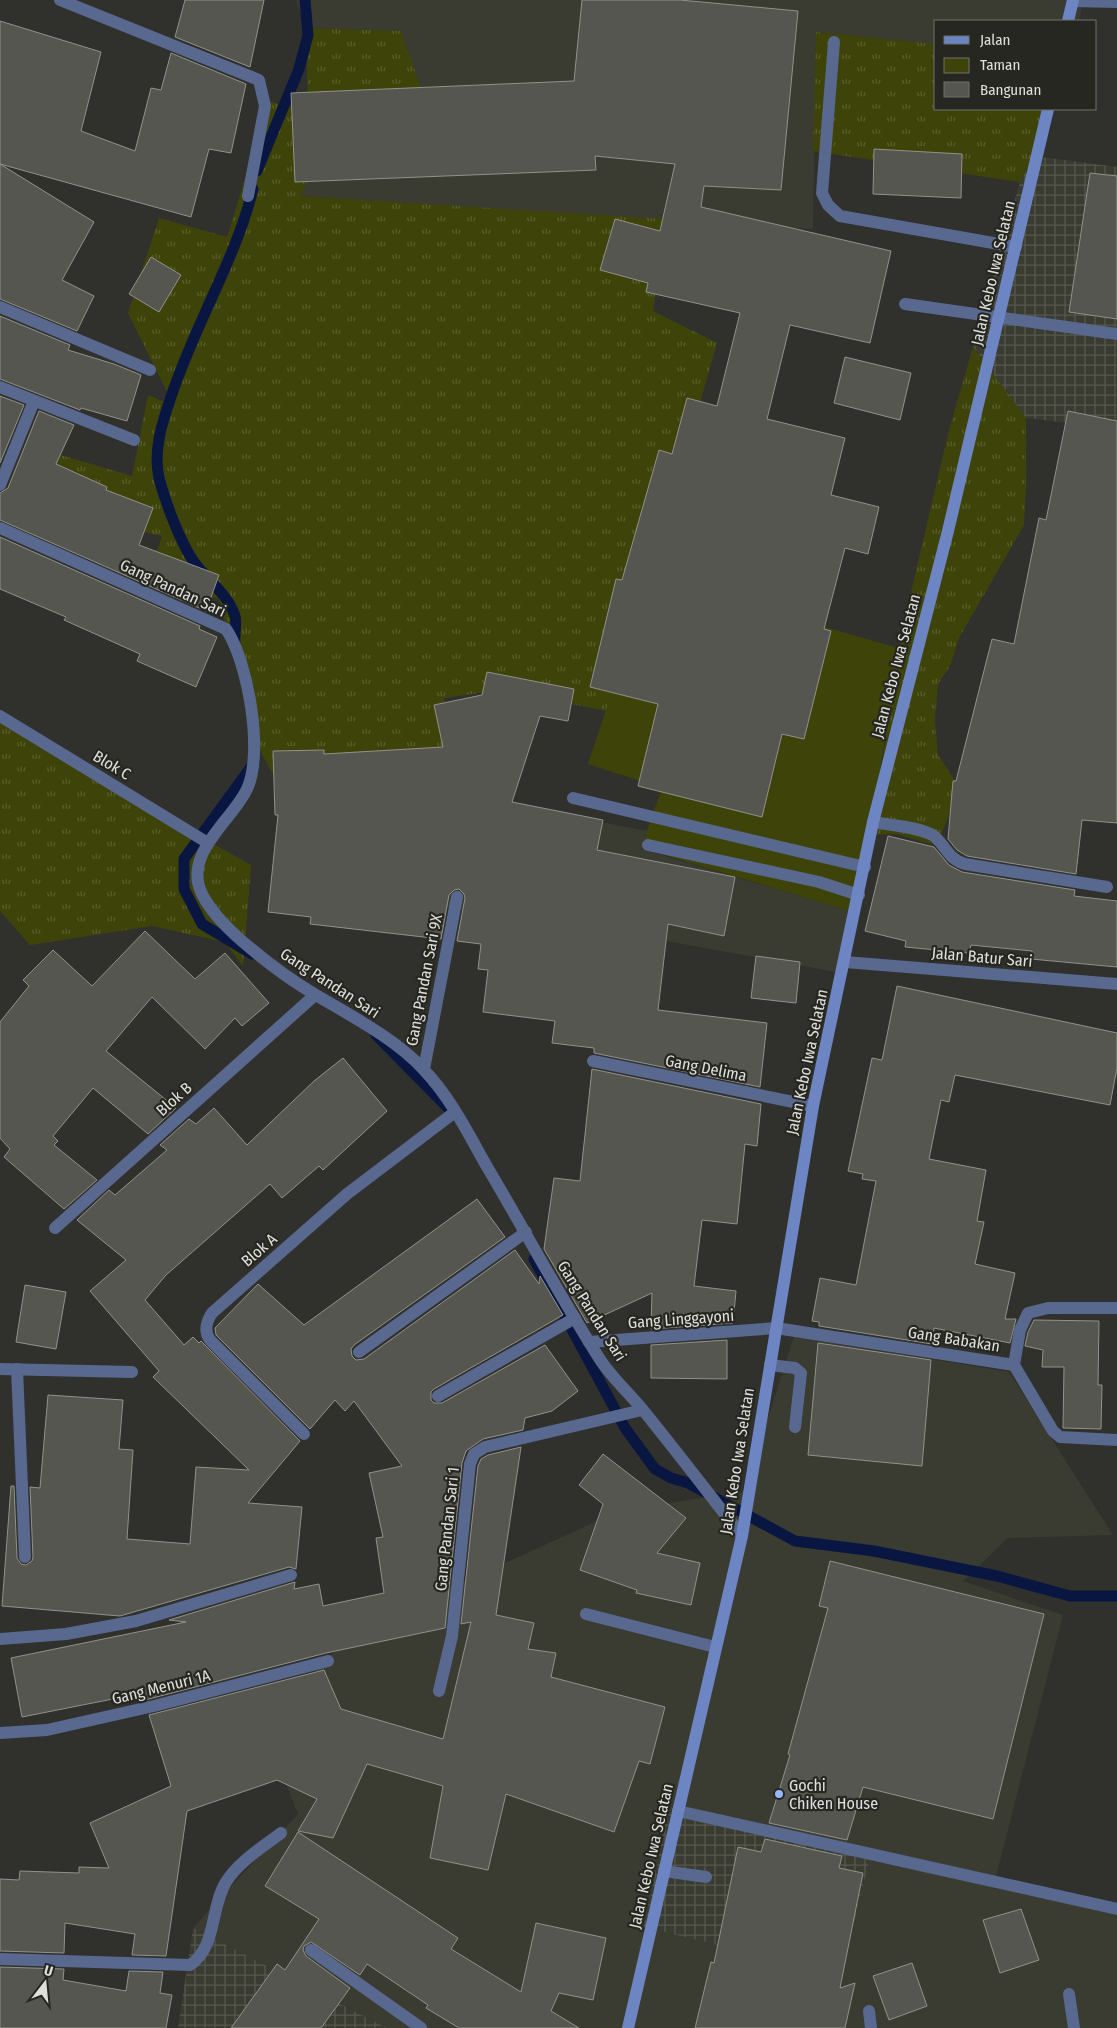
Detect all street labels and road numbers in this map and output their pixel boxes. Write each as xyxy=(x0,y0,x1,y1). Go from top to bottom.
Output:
street label: Jalan Kebo Iwa Selatan xyxy=(967,199,1019,347)
street label: Gang Pandan Sari xyxy=(117,555,229,621)
street label: Jalan Kebo Iwa Selatan xyxy=(868,592,924,740)
street label: Blok C xyxy=(90,746,134,784)
street label: Gang Pandan Sari 9X xyxy=(402,912,446,1047)
street label: Jalan Batur Sari xyxy=(931,943,1033,971)
street label: Gang Pandan Sari xyxy=(277,944,383,1022)
street label: Jalan Kebo Iwa Selatan xyxy=(782,987,832,1137)
street label: Gang Delima xyxy=(664,1051,748,1085)
street label: Blok B xyxy=(152,1078,196,1120)
street label: Blok A xyxy=(237,1229,281,1271)
street label: Gang Pandan Sari xyxy=(554,1257,630,1365)
street label: Gang Linggayoni xyxy=(627,1306,735,1332)
street label: Gang Babakan xyxy=(907,1322,1001,1356)
street label: Jalan Kebo Iwa Selatan xyxy=(716,1386,758,1536)
street label: Gang Pandan Sari 1 xyxy=(431,1466,463,1592)
street label: Gang Menuri 1A xyxy=(110,1665,213,1708)
street label: Jalan Kebo Iwa Selatan xyxy=(625,1782,677,1930)

